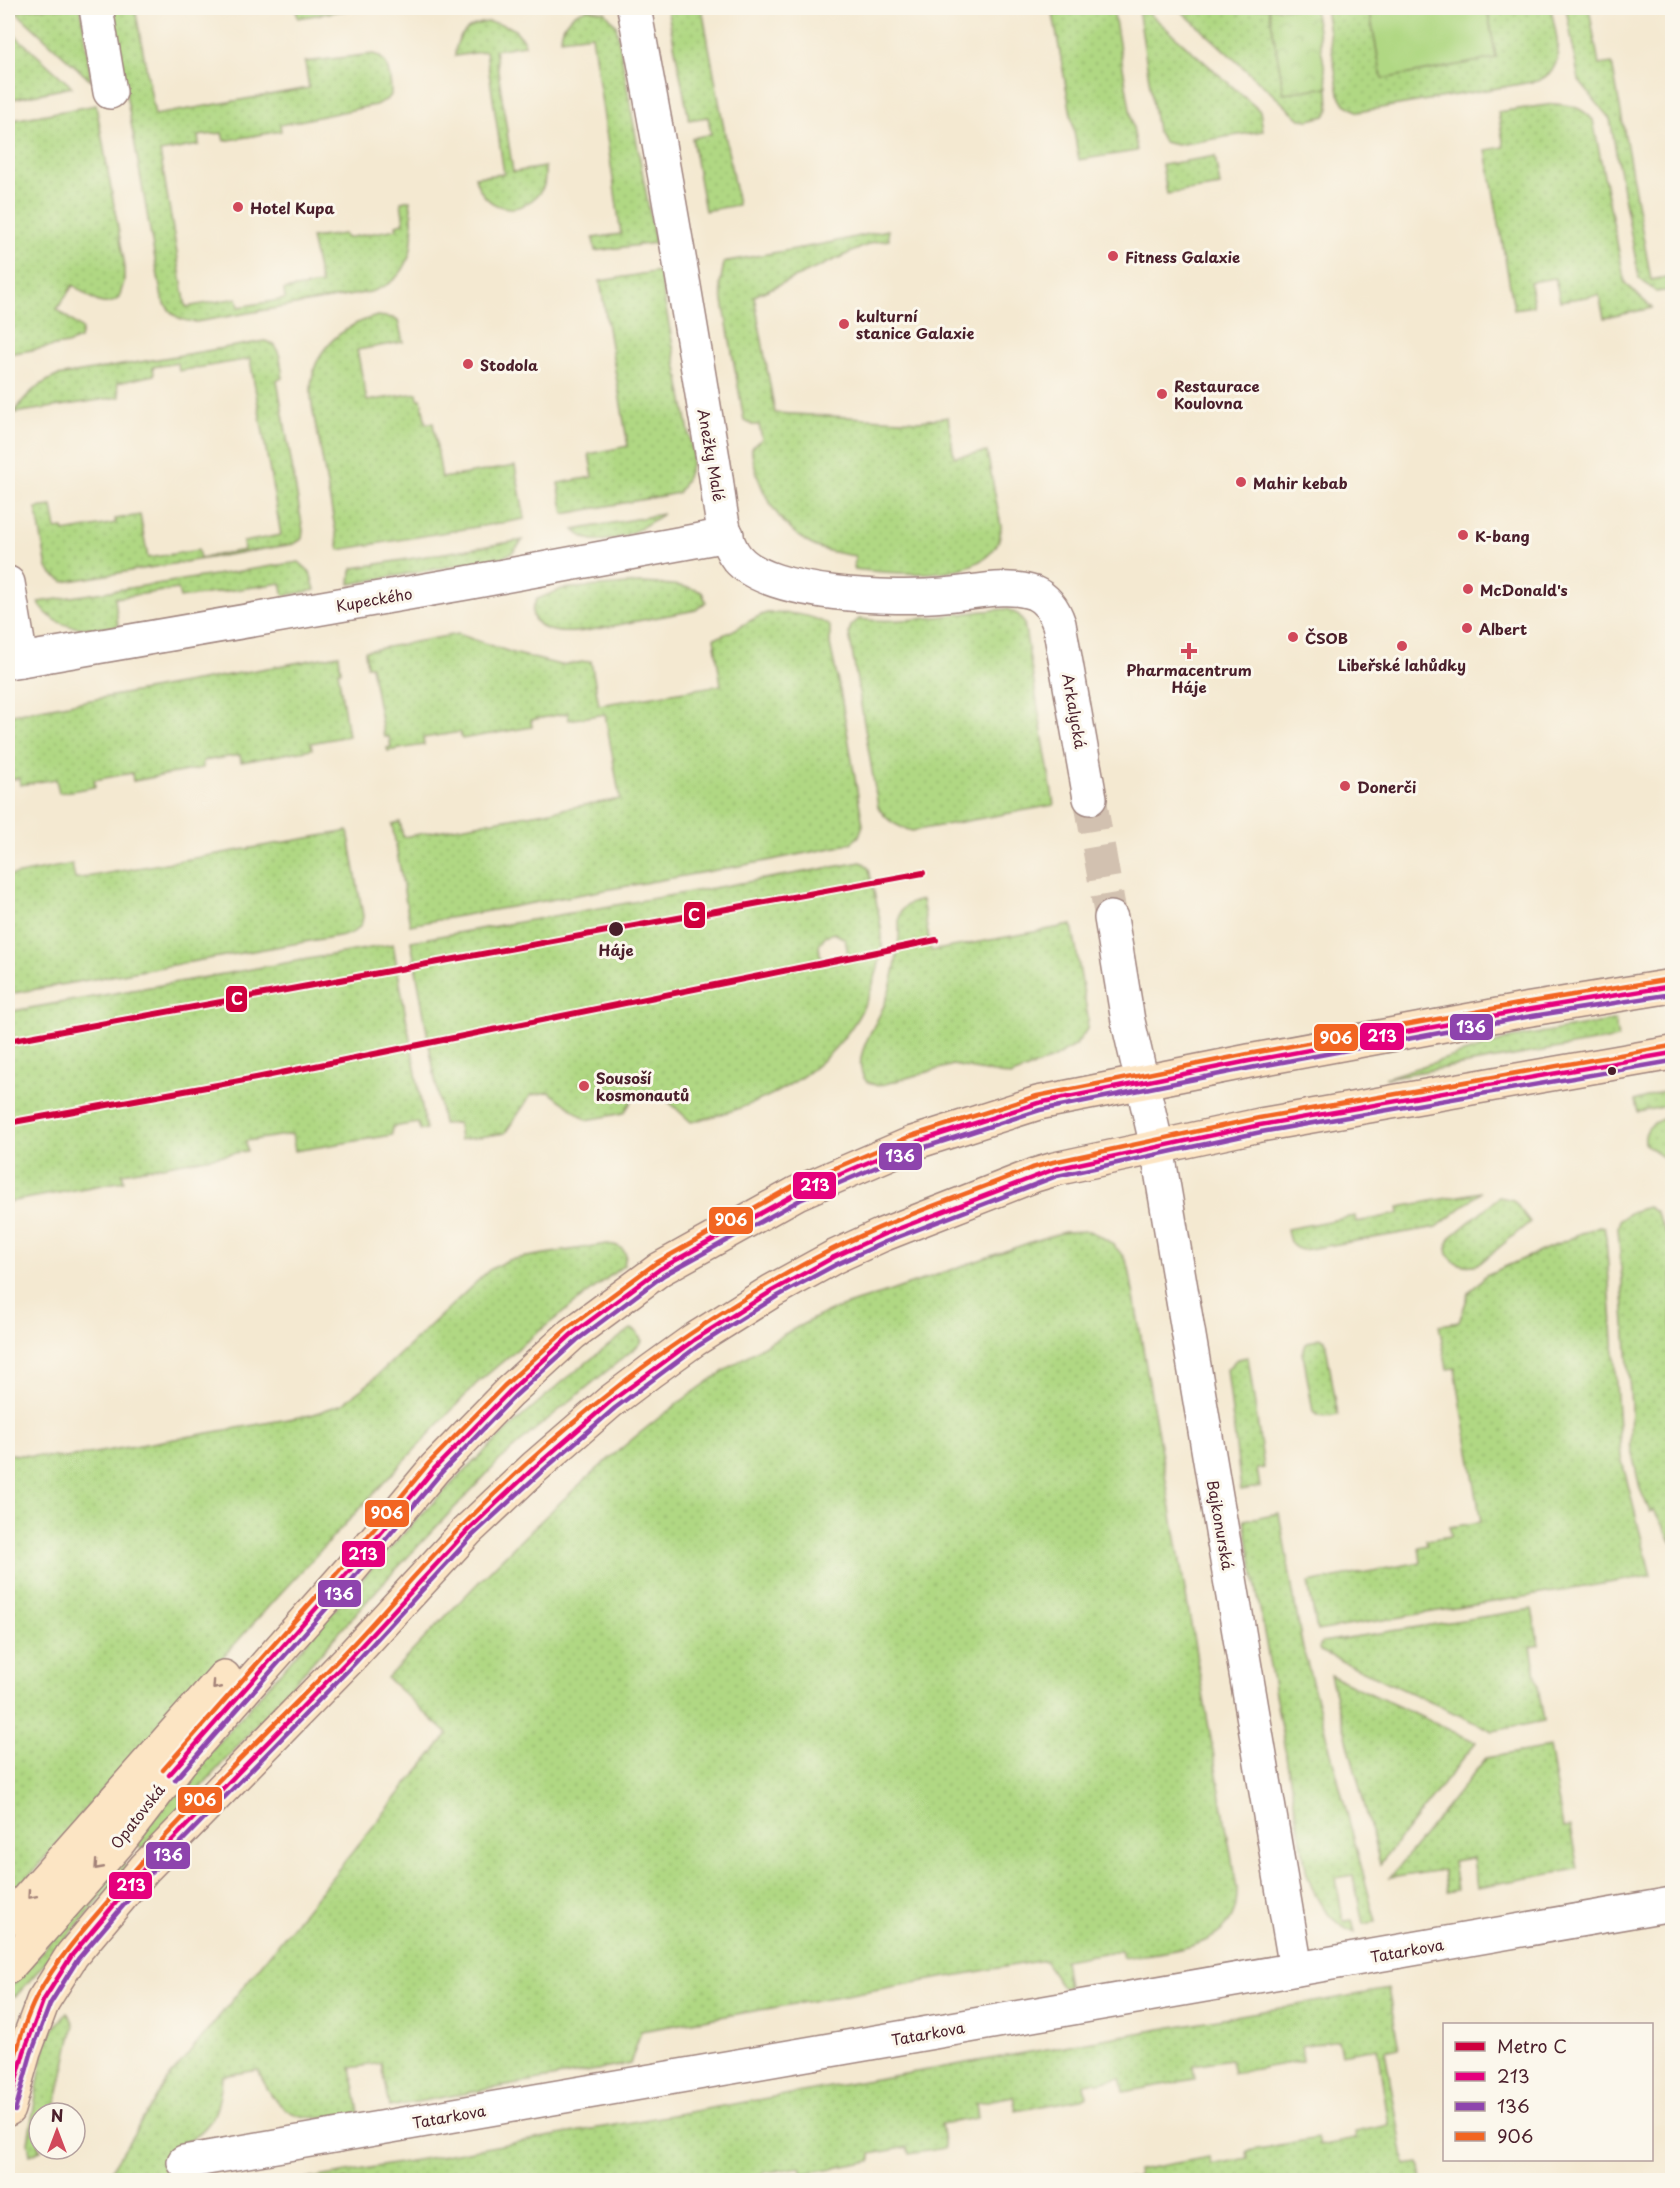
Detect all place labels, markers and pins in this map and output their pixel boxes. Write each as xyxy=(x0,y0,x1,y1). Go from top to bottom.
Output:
place label: Hotel Kupa xyxy=(250,196,336,219)
marker: Hotel Kupa xyxy=(231,200,245,214)
place label: Fitness Galaxie xyxy=(1125,245,1240,268)
marker: Fitness Galaxie xyxy=(1106,249,1120,263)
place label: kulturní stanice Galaxie xyxy=(856,304,974,344)
marker: kulturní stanice Galaxie xyxy=(837,317,851,331)
place label: Stodola xyxy=(480,353,538,376)
marker: Stodola xyxy=(461,357,475,371)
place label: Restaurace Koulovna xyxy=(1174,374,1260,414)
marker: Restaurace Koulovna xyxy=(1155,387,1169,401)
place label: Mahir kebab xyxy=(1253,471,1348,494)
marker: Mahir kebab xyxy=(1234,475,1248,489)
place label: K-bang xyxy=(1475,524,1530,547)
marker: K-bang xyxy=(1456,528,1470,542)
place label: McDonald's xyxy=(1480,578,1568,601)
marker: McDonald's xyxy=(1461,582,1475,596)
place label: Albert xyxy=(1479,617,1527,640)
marker: Albert xyxy=(1460,621,1474,635)
place label: ČSOB xyxy=(1305,626,1348,649)
marker: ČSOB xyxy=(1286,630,1300,644)
marker: Libeřské lahůdky xyxy=(1395,639,1409,653)
marker: Pharmacentrum Háje xyxy=(1182,644,1196,658)
place label: Libeřské lahůdky xyxy=(1338,653,1466,676)
place label: Pharmacentrum Háje xyxy=(1126,658,1252,698)
place label: Donerči xyxy=(1357,775,1416,798)
marker: Donerči xyxy=(1338,779,1352,793)
marker: Háje xyxy=(607,920,625,938)
place label: Háje xyxy=(598,938,634,961)
unlabelled marker xyxy=(1606,1065,1618,1077)
place label: Sousoší kosmonautů xyxy=(596,1066,689,1106)
marker: Sousoší kosmonautů xyxy=(577,1079,591,1093)

